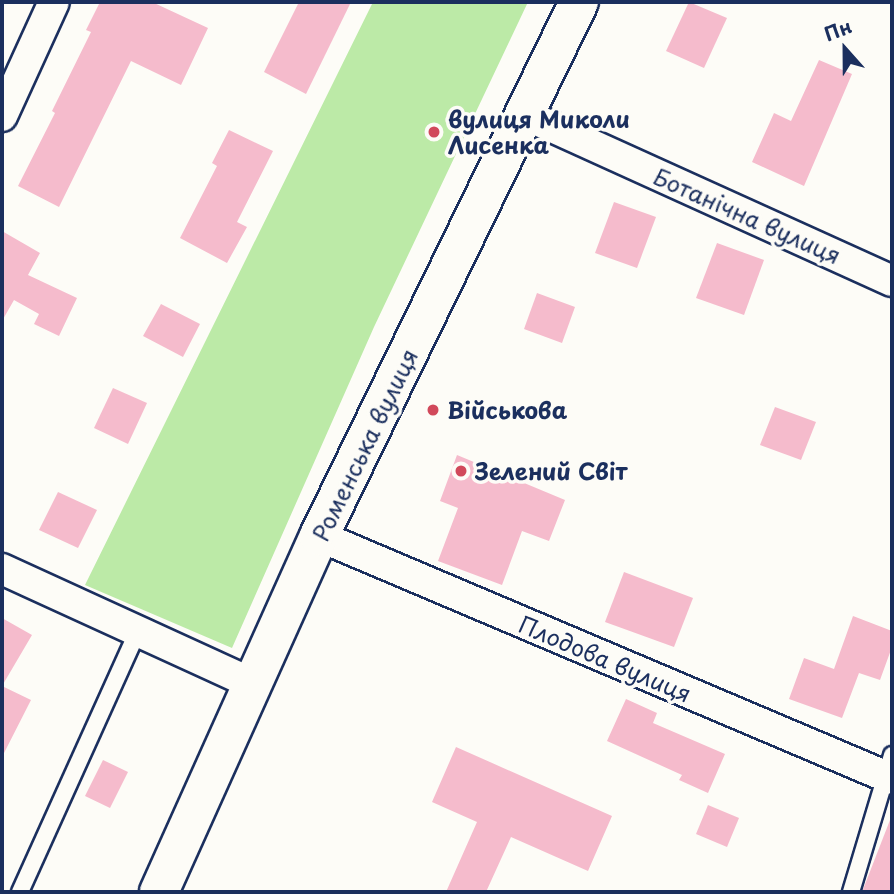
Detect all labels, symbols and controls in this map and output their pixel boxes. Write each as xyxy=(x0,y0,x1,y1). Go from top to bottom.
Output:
text: Пн xyxy=(820,11,855,47)
north arrow xyxy=(810,14,880,84)
place label: вулиця Миколи Лисенка xyxy=(448,105,630,159)
marker: вулиця Миколи Лисенка xyxy=(426,124,442,140)
street label: Ботанічна вулиця xyxy=(648,162,846,270)
street label: Роменська вулиця xyxy=(306,344,424,546)
place label: Військова xyxy=(447,396,567,424)
marker: Військова xyxy=(425,402,441,418)
place label: Зелений Світ xyxy=(475,457,628,485)
marker: Зелений Світ xyxy=(453,463,469,479)
street label: Плодова вулиця xyxy=(514,610,696,708)

